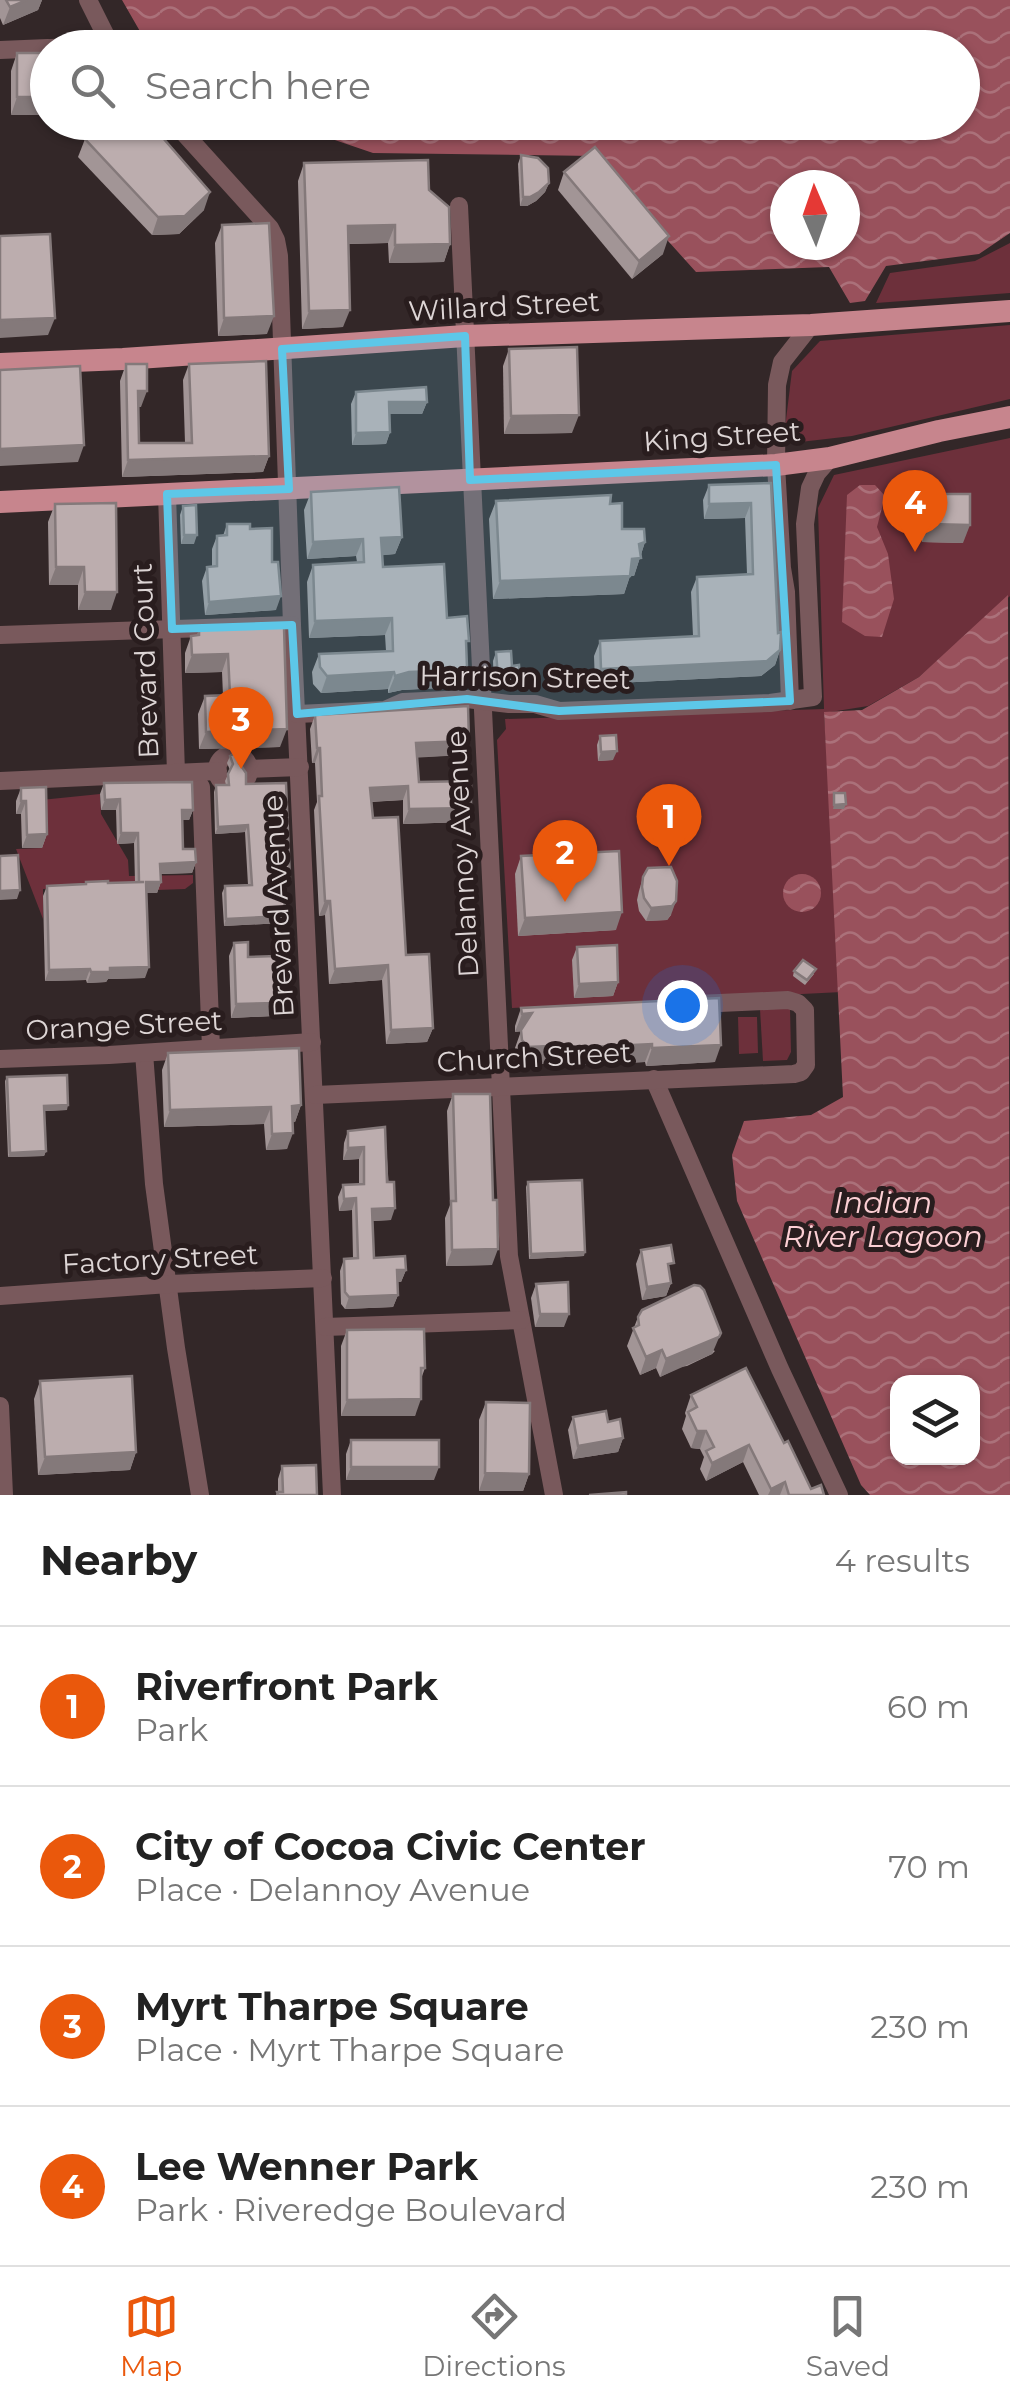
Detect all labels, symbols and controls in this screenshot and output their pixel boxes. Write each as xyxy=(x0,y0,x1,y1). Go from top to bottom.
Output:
search box xyxy=(30,30,980,140)
icon: search xyxy=(65,58,120,113)
text: Search here xyxy=(145,62,371,109)
north arrow xyxy=(770,170,860,260)
street label: Willard Street xyxy=(407,284,601,328)
street label: King Street xyxy=(642,414,802,458)
pin: 4 xyxy=(882,470,948,552)
street label: Brevard Court xyxy=(125,563,165,759)
street label: Harrison Street xyxy=(419,658,631,696)
pin: 3 xyxy=(208,686,274,769)
street label: Delannoy Avenue xyxy=(439,730,485,978)
pin: 1 xyxy=(636,784,702,866)
street label: Brevard Avenue xyxy=(255,794,301,1018)
pin: 2 xyxy=(532,820,598,902)
your location xyxy=(657,980,708,1031)
street label: Orange Street xyxy=(25,1003,223,1047)
street label: Church Street xyxy=(436,1035,632,1079)
water label: Indian River Lagoon xyxy=(783,1184,983,1255)
street label: Factory Street xyxy=(61,1237,259,1281)
map controls xyxy=(890,1375,980,1465)
button: layers xyxy=(890,1375,980,1465)
text: Nearby xyxy=(40,1534,197,1586)
text: 4 results xyxy=(835,1541,970,1580)
text: Riverfront Park xyxy=(135,1663,438,1710)
text: 1 xyxy=(66,1687,79,1726)
text: 60 m xyxy=(887,1687,970,1726)
text: Park xyxy=(135,1710,208,1749)
text: City of Cocoa Civic Center xyxy=(135,1823,646,1870)
text: 2 xyxy=(63,1847,82,1886)
text: 70 m xyxy=(888,1847,970,1886)
text: Place · Delannoy Avenue xyxy=(135,1870,530,1909)
text: Myrt Tharpe Square xyxy=(135,1983,529,2030)
text: 3 xyxy=(63,2007,82,2046)
text: 230 m xyxy=(870,2007,970,2046)
text: Place · Myrt Tharpe Square xyxy=(135,2030,564,2069)
text: Lee Wenner Park xyxy=(135,2143,478,2190)
text: 4 xyxy=(61,2167,84,2206)
text: 230 m xyxy=(870,2167,970,2206)
text: Park · Riveredge Boulevard xyxy=(135,2190,567,2229)
tab: Map xyxy=(120,2289,182,2383)
tab: Directions xyxy=(422,2289,566,2383)
tab: Saved xyxy=(806,2289,890,2383)

